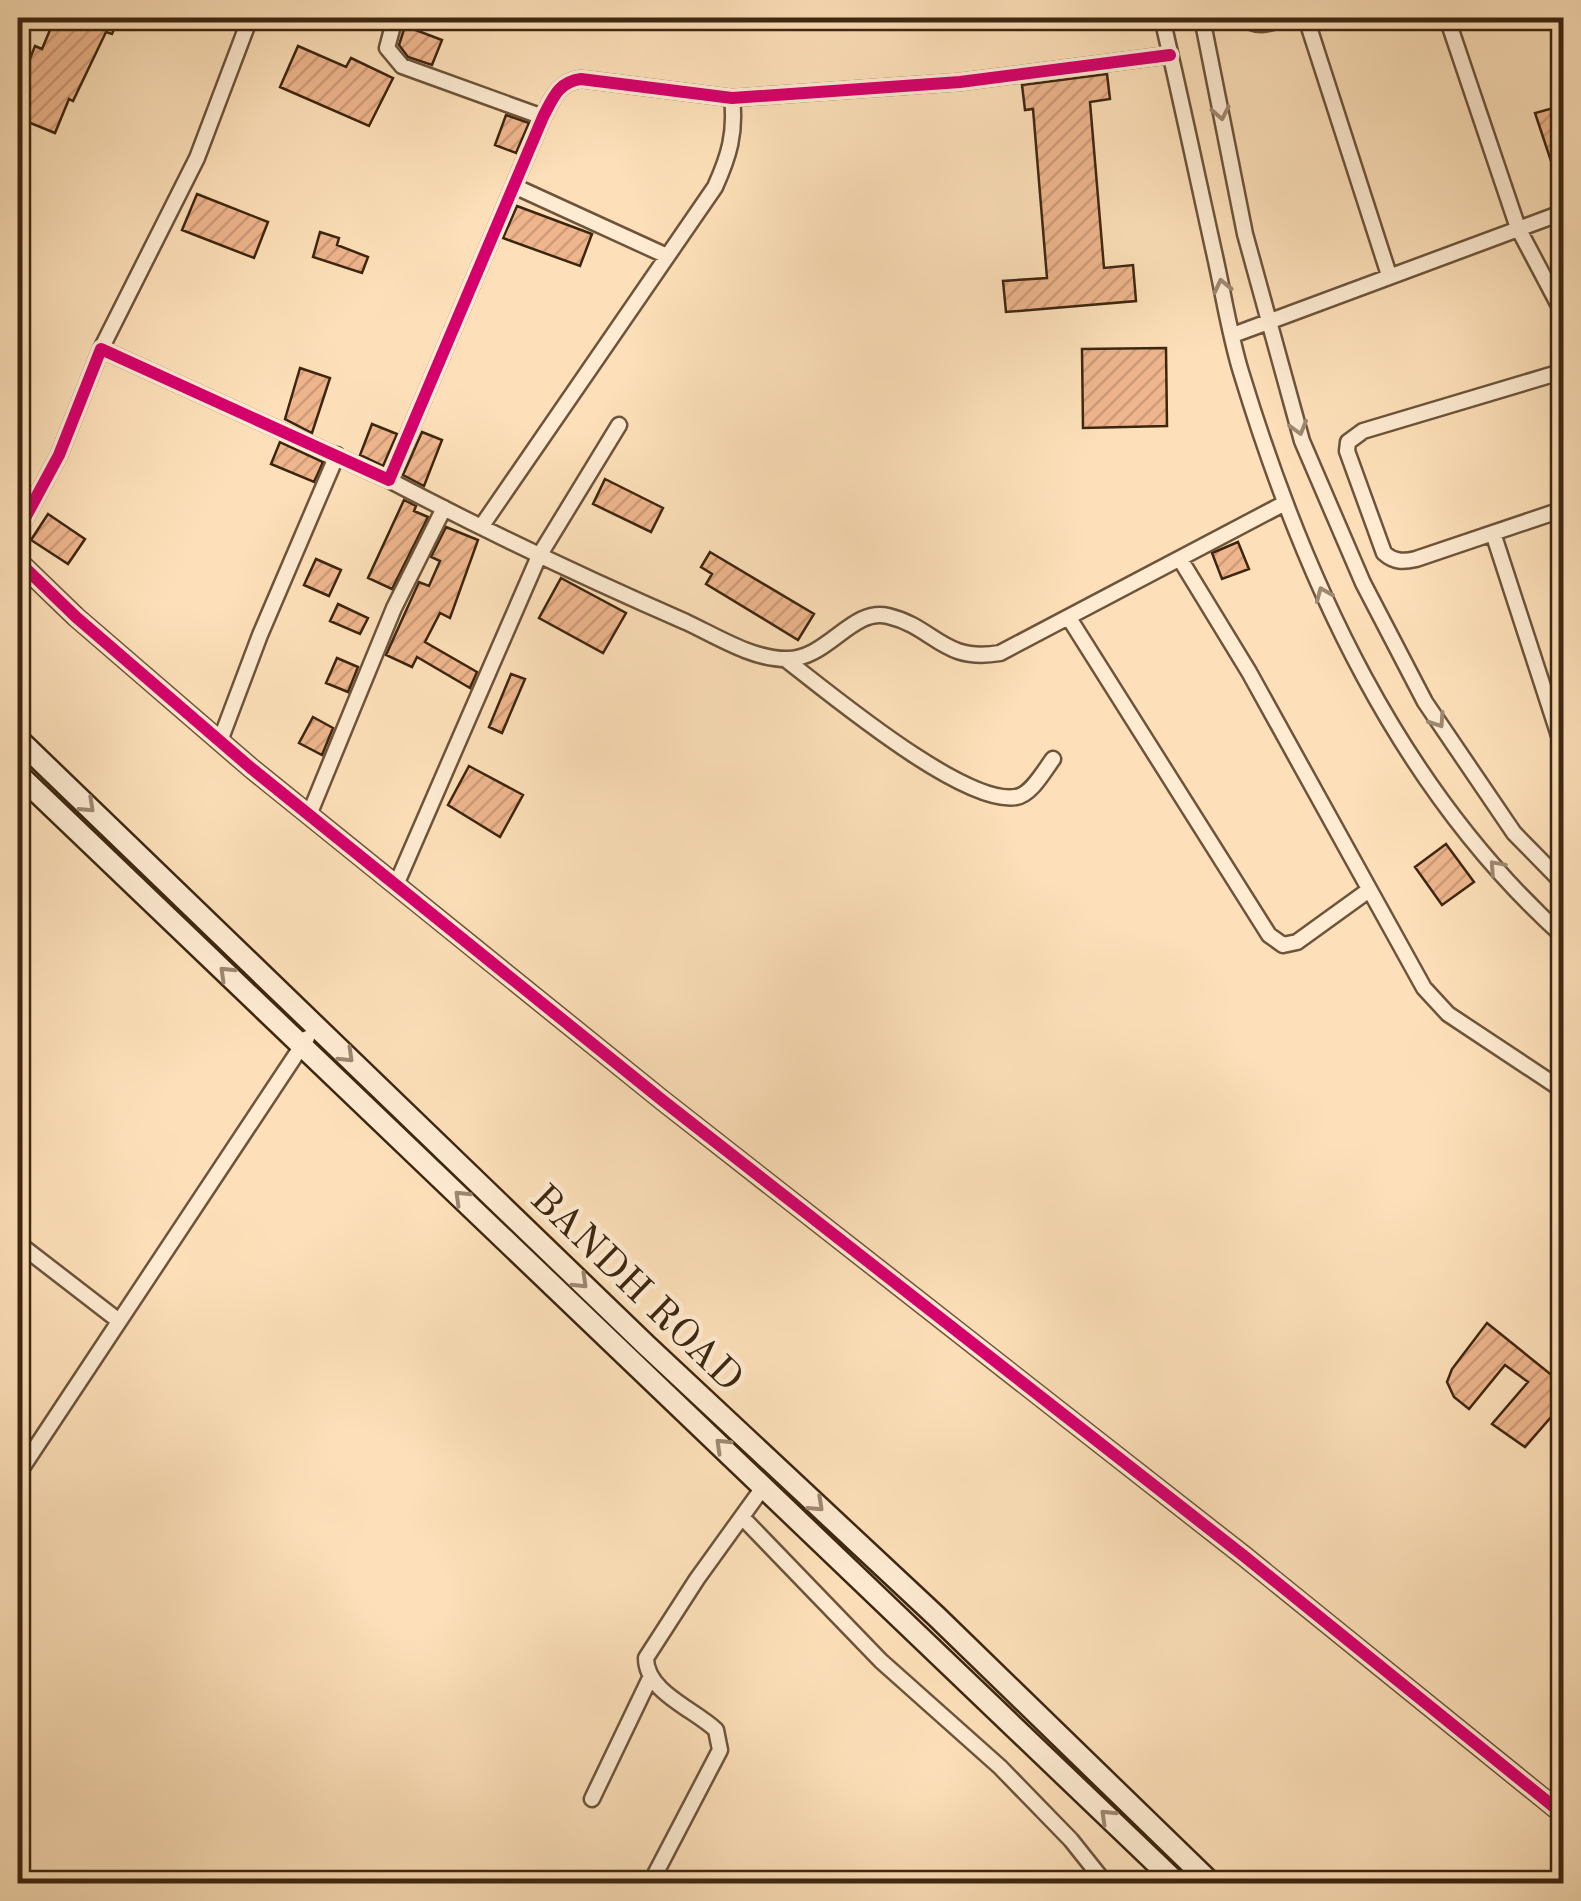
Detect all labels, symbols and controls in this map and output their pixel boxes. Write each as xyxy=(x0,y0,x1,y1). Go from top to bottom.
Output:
one-way arrow xyxy=(1209,104,1230,121)
one-way arrow xyxy=(1212,277,1233,294)
one-way arrow xyxy=(1287,419,1308,436)
one-way arrow xyxy=(1315,586,1335,604)
one-way arrow xyxy=(1426,710,1444,729)
one-way arrow xyxy=(77,794,95,812)
one-way arrow xyxy=(1490,860,1508,879)
one-way arrow xyxy=(219,966,238,984)
one-way arrow xyxy=(336,1044,354,1062)
street label: BANDH ROAD xyxy=(522,1179,749,1401)
one-way arrow xyxy=(455,1191,473,1209)
one-way arrow xyxy=(569,1270,588,1288)
one-way arrow xyxy=(715,1439,733,1457)
one-way arrow xyxy=(805,1493,824,1511)
one-way arrow xyxy=(1101,1810,1119,1828)

